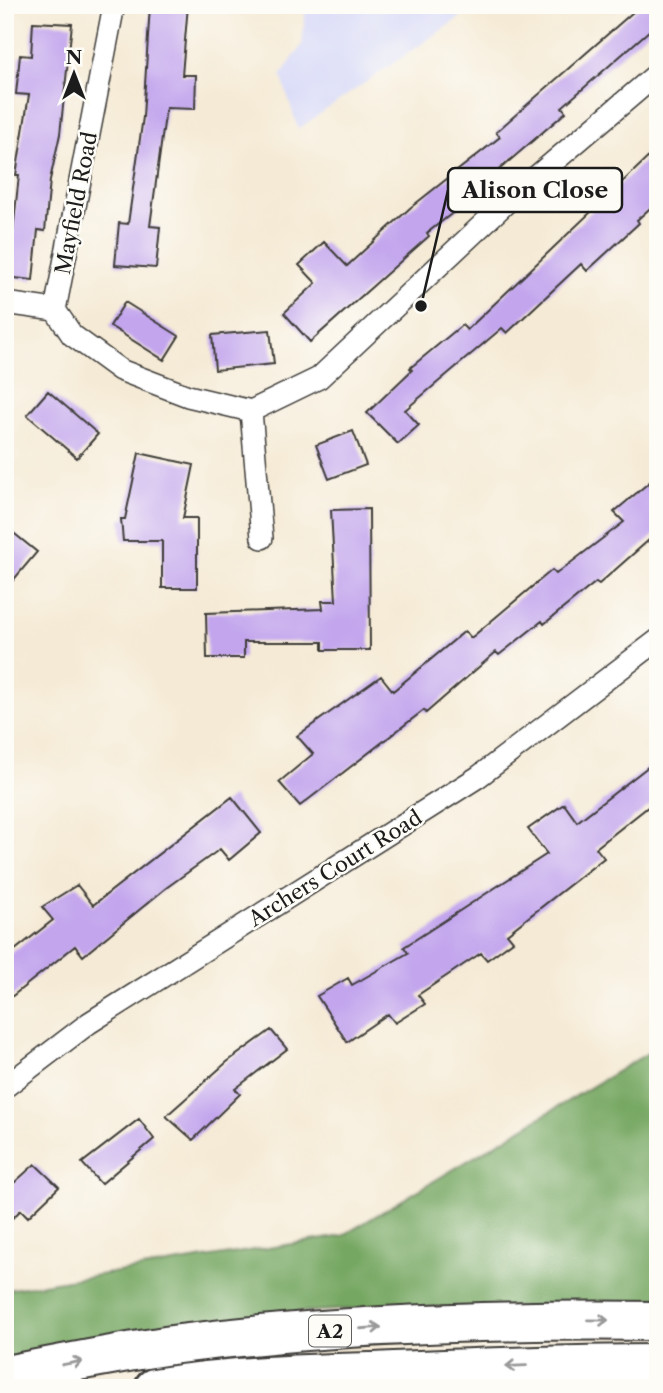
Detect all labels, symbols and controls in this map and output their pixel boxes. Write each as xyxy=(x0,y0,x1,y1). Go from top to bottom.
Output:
north arrow xyxy=(38,38,108,108)
text: N xyxy=(66,46,82,69)
street label: Mayfield Road xyxy=(50,129,102,276)
callout: Alison Close xyxy=(448,168,622,212)
text: Alison Close xyxy=(461,176,609,204)
street label: Archers Court Road xyxy=(243,804,426,932)
one-way arrow xyxy=(587,1313,610,1327)
road number: A2 xyxy=(309,1316,351,1346)
one-way arrow xyxy=(359,1321,382,1334)
one-way arrow xyxy=(61,1356,83,1369)
one-way arrow xyxy=(505,1359,528,1372)

